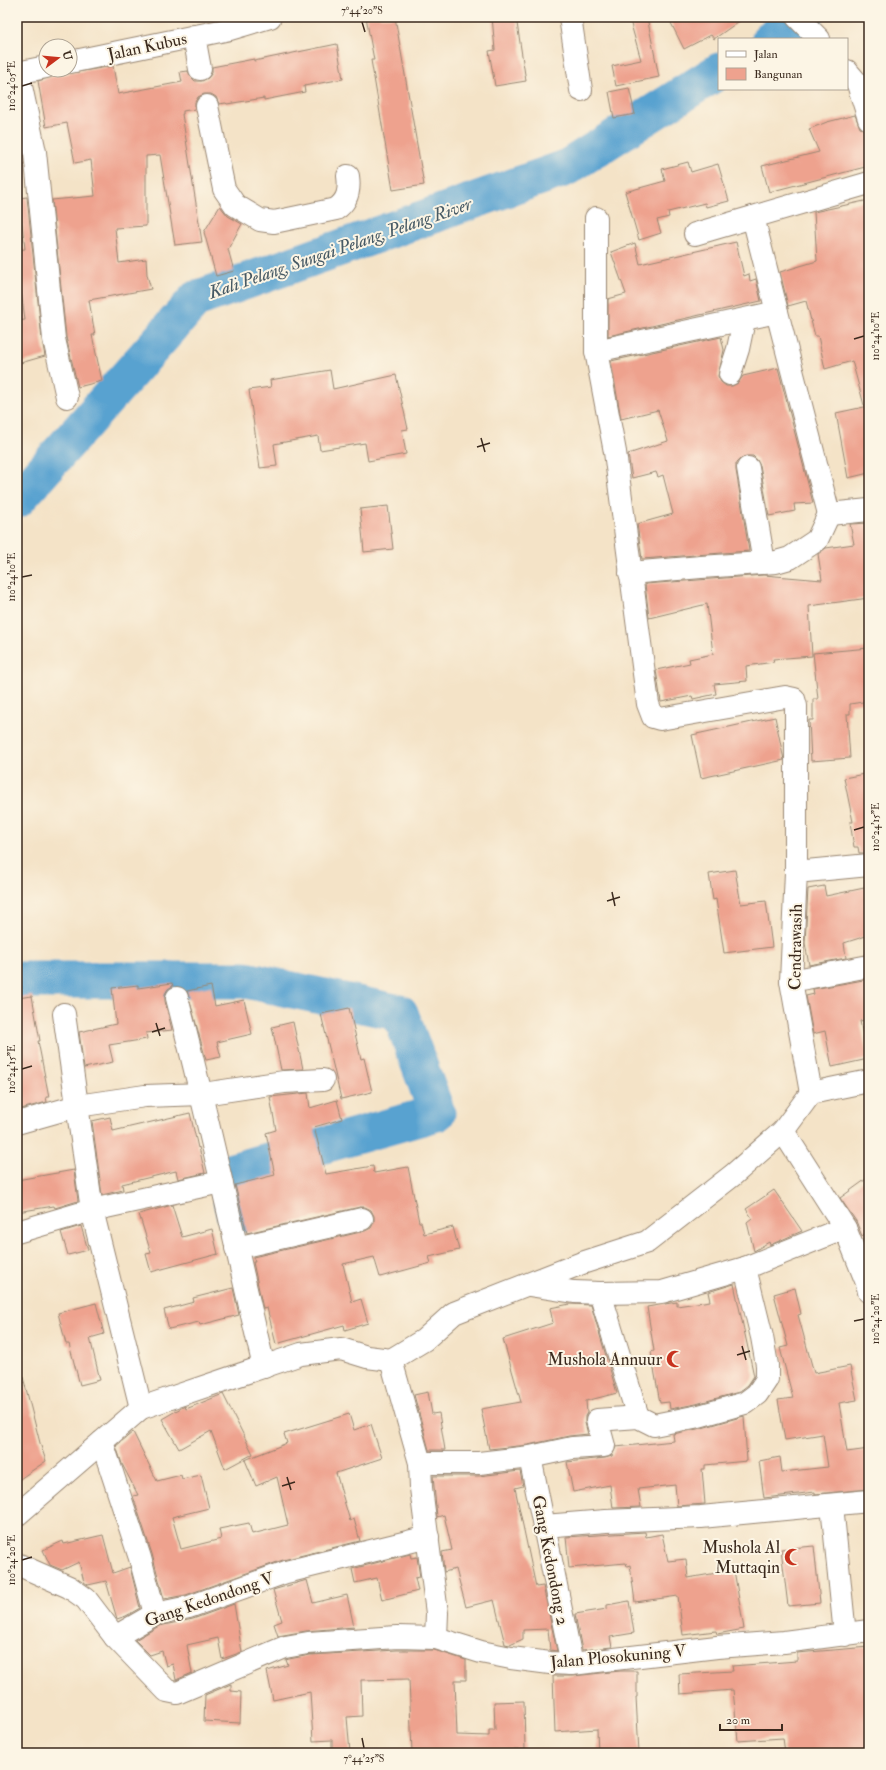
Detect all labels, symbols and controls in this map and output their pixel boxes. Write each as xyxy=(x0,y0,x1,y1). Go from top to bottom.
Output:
text: 7°44'20"S xyxy=(341,5,383,17)
street label: Jalan Kubus xyxy=(105,28,189,66)
north arrow xyxy=(38,38,78,78)
legend xyxy=(718,38,848,90)
text: Jalan xyxy=(753,47,778,62)
text: U xyxy=(60,49,75,62)
text: 110°24'05"E xyxy=(6,61,18,111)
text: Bangunan xyxy=(754,67,803,82)
water label: Kali Pelang, Sungai Pelang, Pelang River xyxy=(205,192,476,305)
text: 110°24'10"E xyxy=(870,312,882,360)
text: 110°24'10"E xyxy=(6,553,18,601)
text: 110°24'15"E xyxy=(870,803,882,851)
street label: Cendrawasih xyxy=(784,904,807,990)
text: 110°24'15"E xyxy=(6,1045,18,1093)
text: 110°24'20"E xyxy=(870,1294,882,1344)
place label: Mushola Annuur xyxy=(547,1349,663,1370)
mosque icon: Mushola Annuur xyxy=(665,1349,685,1369)
street label: Gang Kedondong 2 xyxy=(528,1493,573,1627)
text: 110°24'20"E xyxy=(6,1535,18,1585)
place label: Mushola Al Muttaqin xyxy=(702,1537,781,1578)
mosque icon: Mushola Al Muttaqin xyxy=(783,1547,803,1567)
street label: Gang Kedondong V xyxy=(142,1567,277,1631)
street label: Jalan Plosokuning V xyxy=(548,1640,688,1674)
scale bar xyxy=(720,1706,782,1732)
text: 20 m xyxy=(726,1713,751,1728)
text: 7°44'25"S xyxy=(344,1753,384,1765)

